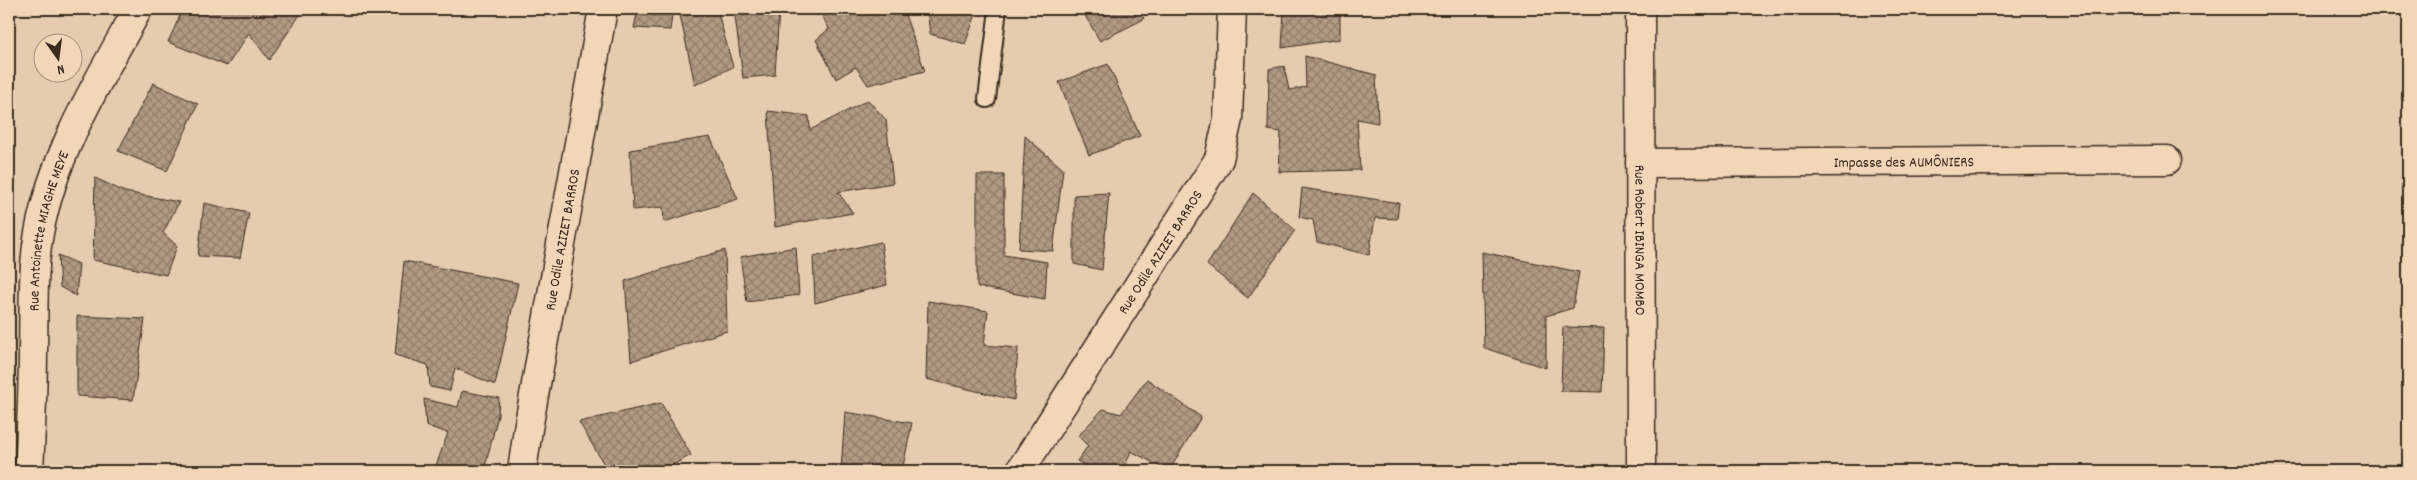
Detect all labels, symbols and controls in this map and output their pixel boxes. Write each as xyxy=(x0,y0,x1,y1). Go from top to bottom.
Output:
north arrow xyxy=(32,32,82,82)
text: N xyxy=(55,58,66,79)
street label: Rue Antoinette MIAGHE MEYE xyxy=(24,148,76,311)
street label: Impasse des AUMÔNIERS xyxy=(1834,152,1974,175)
street label: Rue Robert IBINGA MOMBO xyxy=(1627,165,1650,315)
street label: Rue Odile AZIZET BARROS xyxy=(540,167,587,312)
street label: Rue Odile AZIZET BARROS xyxy=(1114,186,1209,319)

